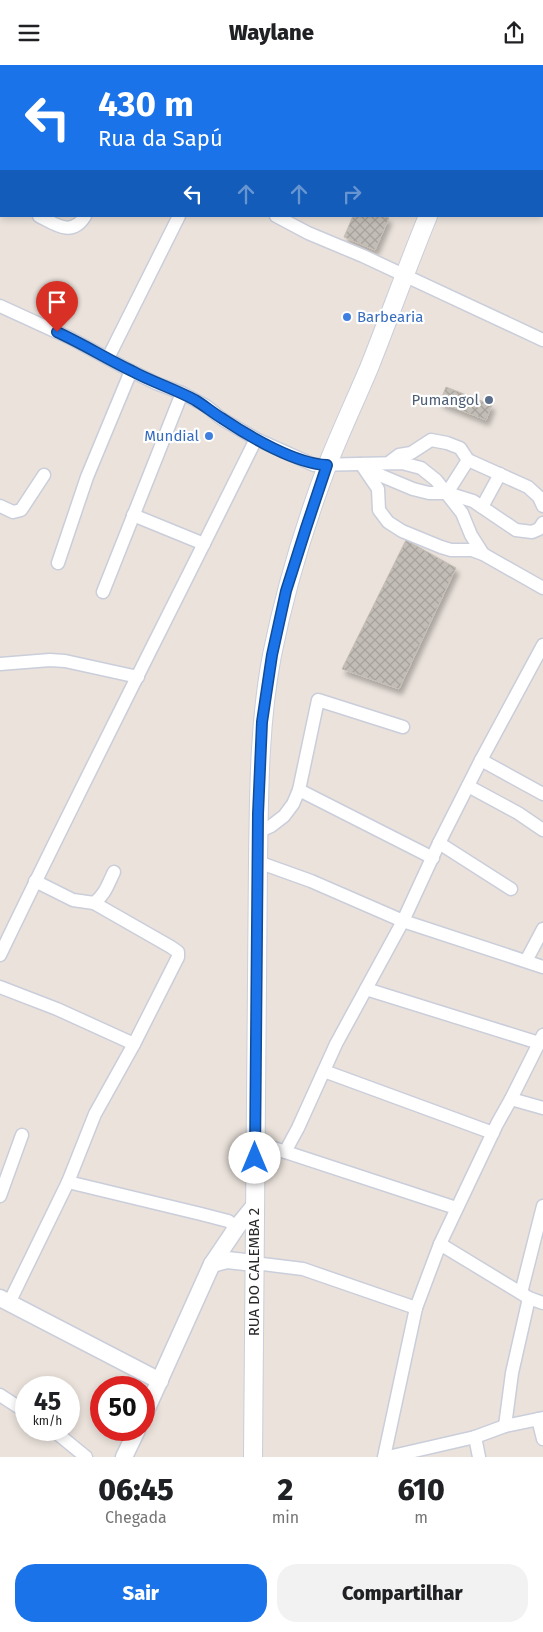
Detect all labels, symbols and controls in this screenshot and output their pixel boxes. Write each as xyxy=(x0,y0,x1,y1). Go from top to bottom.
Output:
icon: menu xyxy=(15,19,43,47)
text: Waylane xyxy=(229,19,314,46)
icon: share xyxy=(500,19,528,47)
text: 430 m xyxy=(98,83,194,125)
icon: left xyxy=(15,85,80,150)
text: Rua da Sapú xyxy=(98,125,223,152)
icon: left xyxy=(179,180,207,208)
icon: ahead xyxy=(232,180,260,208)
icon: ahead xyxy=(285,180,313,208)
icon: right xyxy=(338,180,366,208)
pin xyxy=(36,281,78,332)
icon: arrive xyxy=(43,288,71,316)
place label: Barbearia xyxy=(357,308,423,326)
marker: Barbearia xyxy=(341,311,353,323)
place label: Pumangol xyxy=(411,391,480,409)
marker: Pumangol xyxy=(483,394,495,406)
place label: Mundial xyxy=(144,427,200,445)
marker: Mundial xyxy=(203,430,215,442)
position arrow xyxy=(228,1131,280,1183)
street label: RUA DO CALEMBA 2 xyxy=(245,1208,263,1336)
speed limit sign: 50 xyxy=(90,1376,155,1441)
text: 45 xyxy=(34,1387,61,1417)
text: km/h xyxy=(33,1414,62,1428)
text: 06:45 xyxy=(98,1472,174,1508)
text: 2 xyxy=(278,1472,293,1508)
text: 610 xyxy=(397,1472,445,1508)
text: Chegada xyxy=(105,1508,167,1527)
text: min xyxy=(272,1508,299,1527)
text: m xyxy=(414,1508,428,1527)
button: Sair xyxy=(15,1564,267,1622)
button: Compartilhar xyxy=(277,1564,528,1622)

